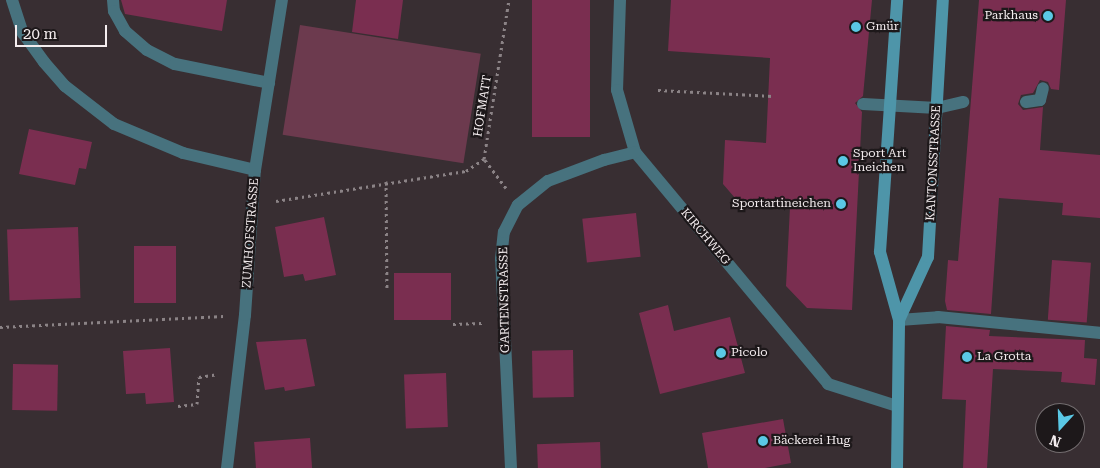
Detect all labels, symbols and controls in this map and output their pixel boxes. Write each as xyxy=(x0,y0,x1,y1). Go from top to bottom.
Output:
place label: Parkhaus xyxy=(984,9,1038,23)
marker: Parkhaus xyxy=(1042,10,1054,22)
scale bar xyxy=(18,15,110,47)
place label: Gmür xyxy=(866,20,899,34)
marker: Gmür xyxy=(850,21,862,33)
text: 20 m xyxy=(23,25,57,43)
street label: HOFMATT xyxy=(471,74,495,138)
street label: KANTONSSTRASSE xyxy=(924,105,944,221)
place label: Sport Art Ineichen xyxy=(853,147,906,175)
marker: Sport Art Ineichen xyxy=(837,155,849,167)
street label: ZUMHOFSTRASSE xyxy=(240,178,262,288)
place label: Sportartineichen xyxy=(732,197,831,211)
marker: Sportartineichen xyxy=(835,198,847,210)
street label: KIRCHWEG xyxy=(677,206,733,268)
street label: GARTENSTRASSE xyxy=(497,247,513,353)
place label: Picolo xyxy=(731,346,768,360)
marker: Picolo xyxy=(715,347,727,359)
place label: La Grotta xyxy=(977,350,1031,364)
marker: La Grotta xyxy=(961,351,973,363)
north arrow xyxy=(1035,403,1085,453)
text: N xyxy=(1047,432,1063,451)
place label: Bäckerei Hug xyxy=(773,434,850,448)
marker: Bäckerei Hug xyxy=(757,435,769,447)

